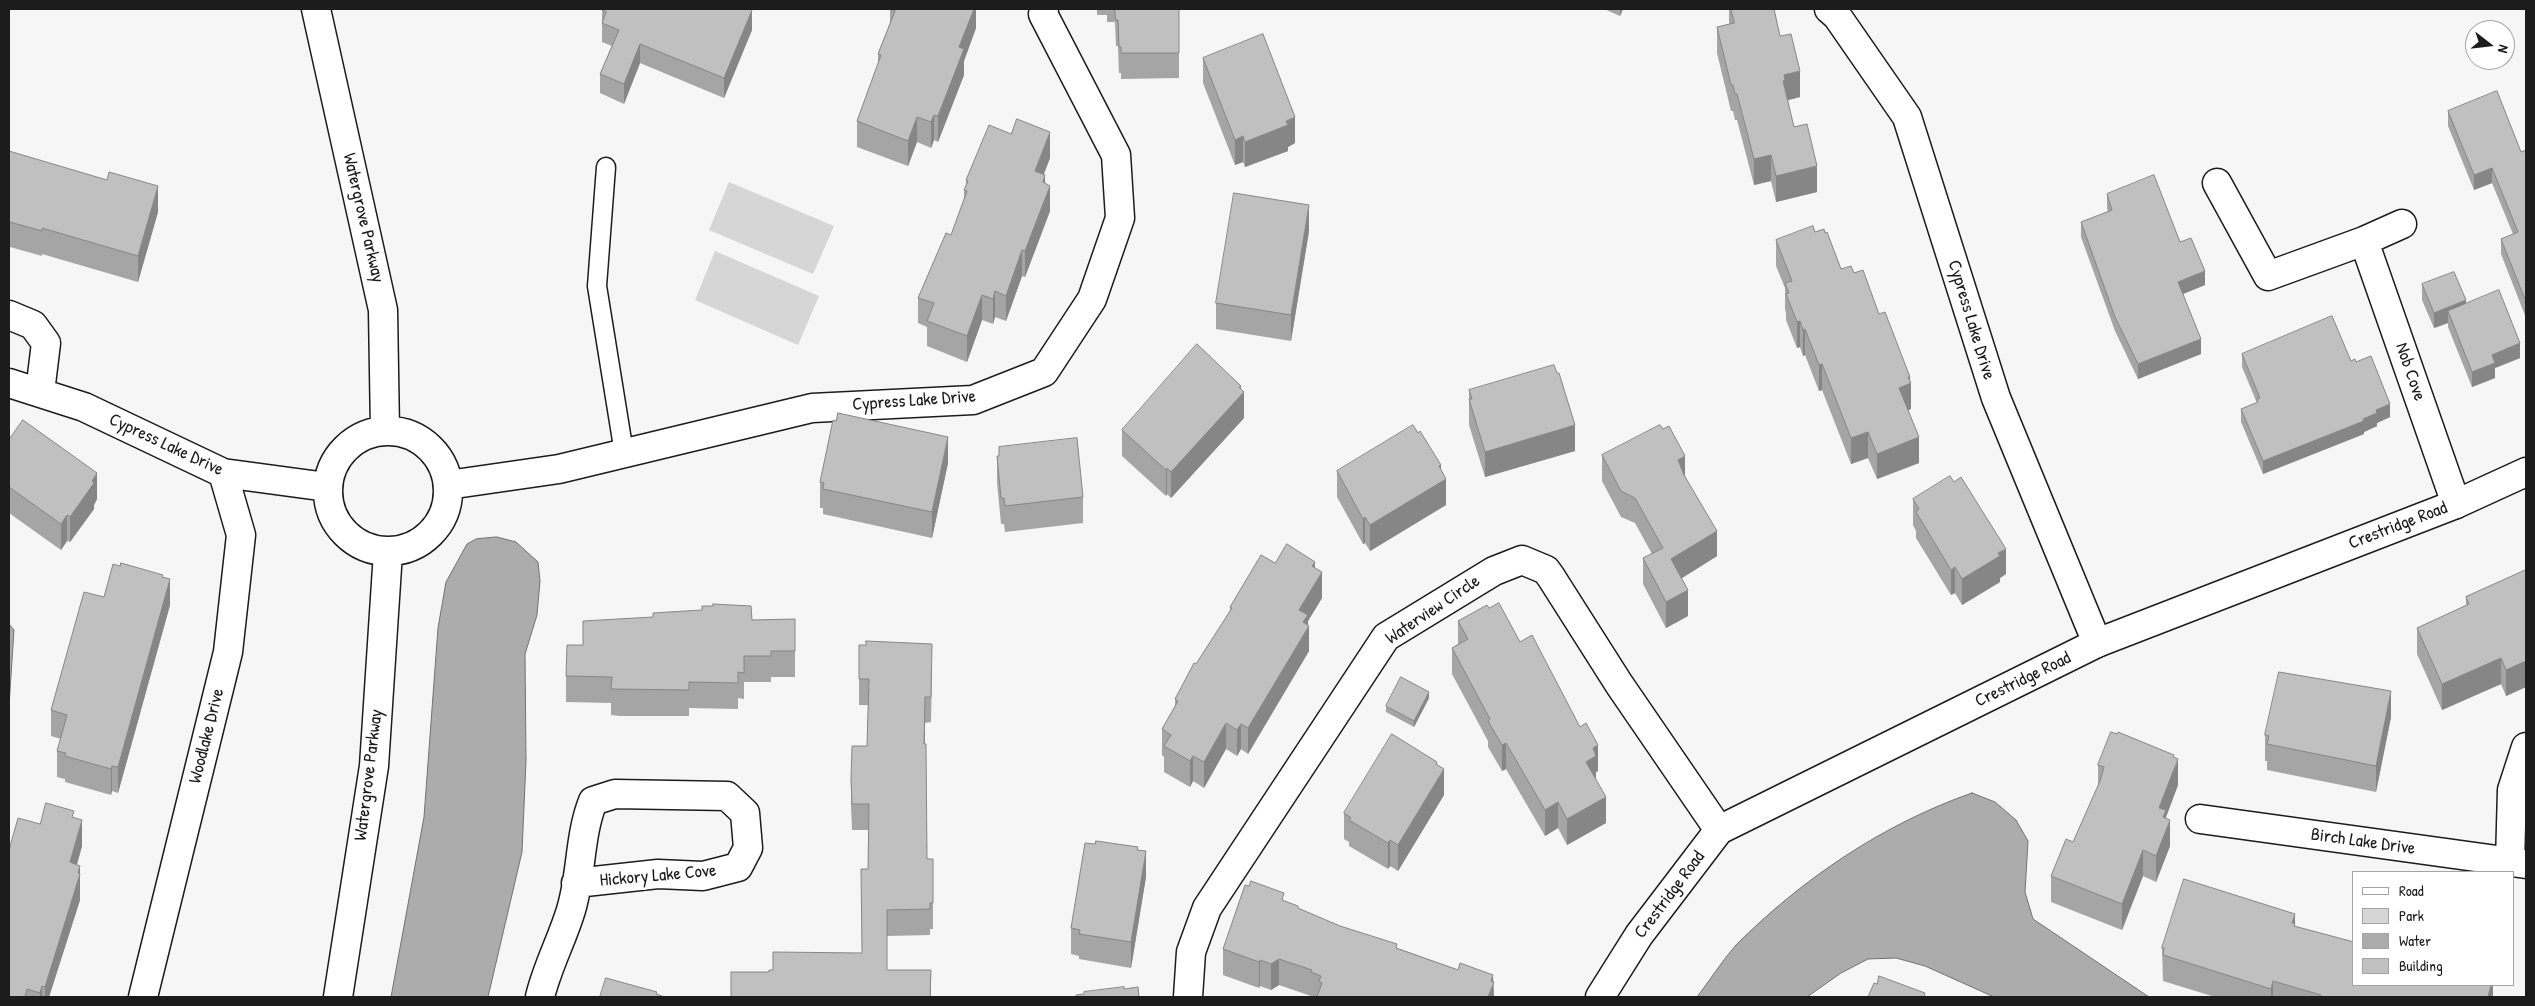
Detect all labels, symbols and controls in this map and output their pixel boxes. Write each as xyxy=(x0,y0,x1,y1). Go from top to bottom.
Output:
north arrow xyxy=(2465,20,2515,70)
text: N xyxy=(2494,43,2514,55)
street label: Watergrove Parkway xyxy=(338,151,388,285)
street label: Cypress Lake Drive xyxy=(1943,258,1999,382)
street label: Nob Cove xyxy=(2390,340,2430,404)
street label: Cypress Lake Drive xyxy=(852,386,976,416)
street label: Cypress Lake Drive xyxy=(105,409,227,481)
street label: Crestridge Road xyxy=(2346,497,2450,555)
street label: Waterview Circle xyxy=(1382,571,1484,649)
street label: Crestridge Road xyxy=(1972,648,2074,712)
street label: Woodlake Drive xyxy=(185,686,229,786)
street label: Watergrove Parkway xyxy=(350,708,388,842)
street label: Birch Lake Drive xyxy=(2309,824,2417,860)
street label: Crestridge Road xyxy=(1630,847,1710,943)
street label: Hickory Lake Cove xyxy=(599,860,717,892)
legend xyxy=(2352,871,2515,986)
text: Road xyxy=(2399,880,2424,901)
text: Park xyxy=(2399,905,2424,926)
text: Water xyxy=(2399,930,2431,951)
text: Building xyxy=(2399,955,2443,976)

